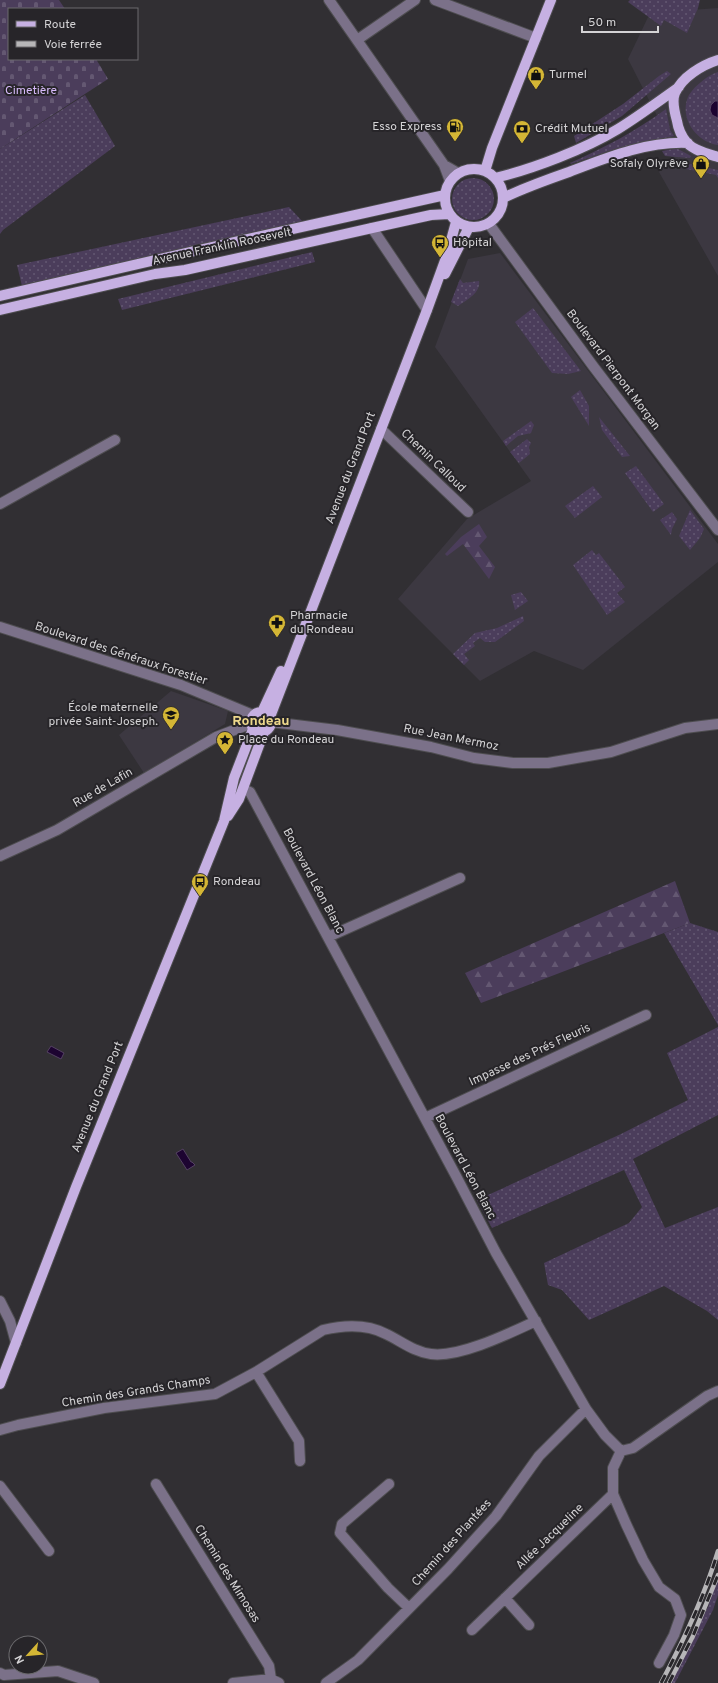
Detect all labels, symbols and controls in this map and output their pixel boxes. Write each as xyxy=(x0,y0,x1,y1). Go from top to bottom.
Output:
legend xyxy=(8,8,138,60)
scale bar xyxy=(582,8,658,34)
text: 50 m xyxy=(588,15,616,31)
text: Route xyxy=(44,17,76,33)
text: Voie ferrée xyxy=(44,37,102,53)
shop icon: Turmel xyxy=(526,65,546,90)
place label: Turmel xyxy=(549,67,587,83)
park label: Cimetière xyxy=(5,83,57,99)
fuel station icon: Esso Express xyxy=(445,117,465,142)
place label: Esso Express xyxy=(372,119,442,135)
bank icon: Crédit Mutuel xyxy=(512,119,532,144)
place label: Crédit Mutuel xyxy=(535,121,608,137)
shop icon: Sofaly Olyrêve xyxy=(691,154,711,179)
place label: Sofaly Olyrêve xyxy=(610,156,688,172)
street label: Avenue Franklin Roosevelt xyxy=(151,224,293,270)
bus stop icon: Hôpital xyxy=(430,233,450,258)
place label: Hôpital xyxy=(453,235,492,251)
street label: Boulevard Pierpont Morgan xyxy=(562,306,664,434)
street label: Avenue du Grand Port xyxy=(322,410,380,526)
street label: Chemin Calloud xyxy=(397,426,469,496)
place label: Pharmacie du Rondeau xyxy=(290,608,354,638)
pharmacy icon: Pharmacie du Rondeau xyxy=(267,613,287,638)
street label: Boulevard des Généraux Forestier xyxy=(33,618,210,690)
place label: École maternelle privée Saint-Joseph. xyxy=(49,700,158,730)
school or university icon: École maternelle privée Saint-Joseph. xyxy=(161,705,181,730)
district label: Rondeau xyxy=(232,713,290,730)
street label: Rue Jean Mermoz xyxy=(402,721,500,755)
place icon: Place du Rondeau xyxy=(215,730,235,755)
place label: Place du Rondeau xyxy=(238,732,334,748)
street label: Rue de Lafin xyxy=(70,764,136,812)
street label: Boulevard Léon Blanc xyxy=(278,826,348,936)
bus stop icon: Rondeau xyxy=(190,872,210,897)
place label: Rondeau xyxy=(213,874,260,890)
street label: Impasse des Prés Fleuris xyxy=(467,1020,593,1090)
street label: Avenue du Grand Port xyxy=(68,1039,128,1155)
street label: Boulevard Léon Blanc xyxy=(430,1112,500,1222)
street label: Chemin des Grands Champs xyxy=(60,1372,212,1412)
street label: Chemin des Plantées xyxy=(409,1496,495,1590)
street label: Allée Jacqueline xyxy=(512,1500,588,1574)
street label: Chemin des Mimosas xyxy=(190,1522,264,1626)
north arrow xyxy=(8,1635,48,1675)
text: N xyxy=(12,1652,28,1666)

